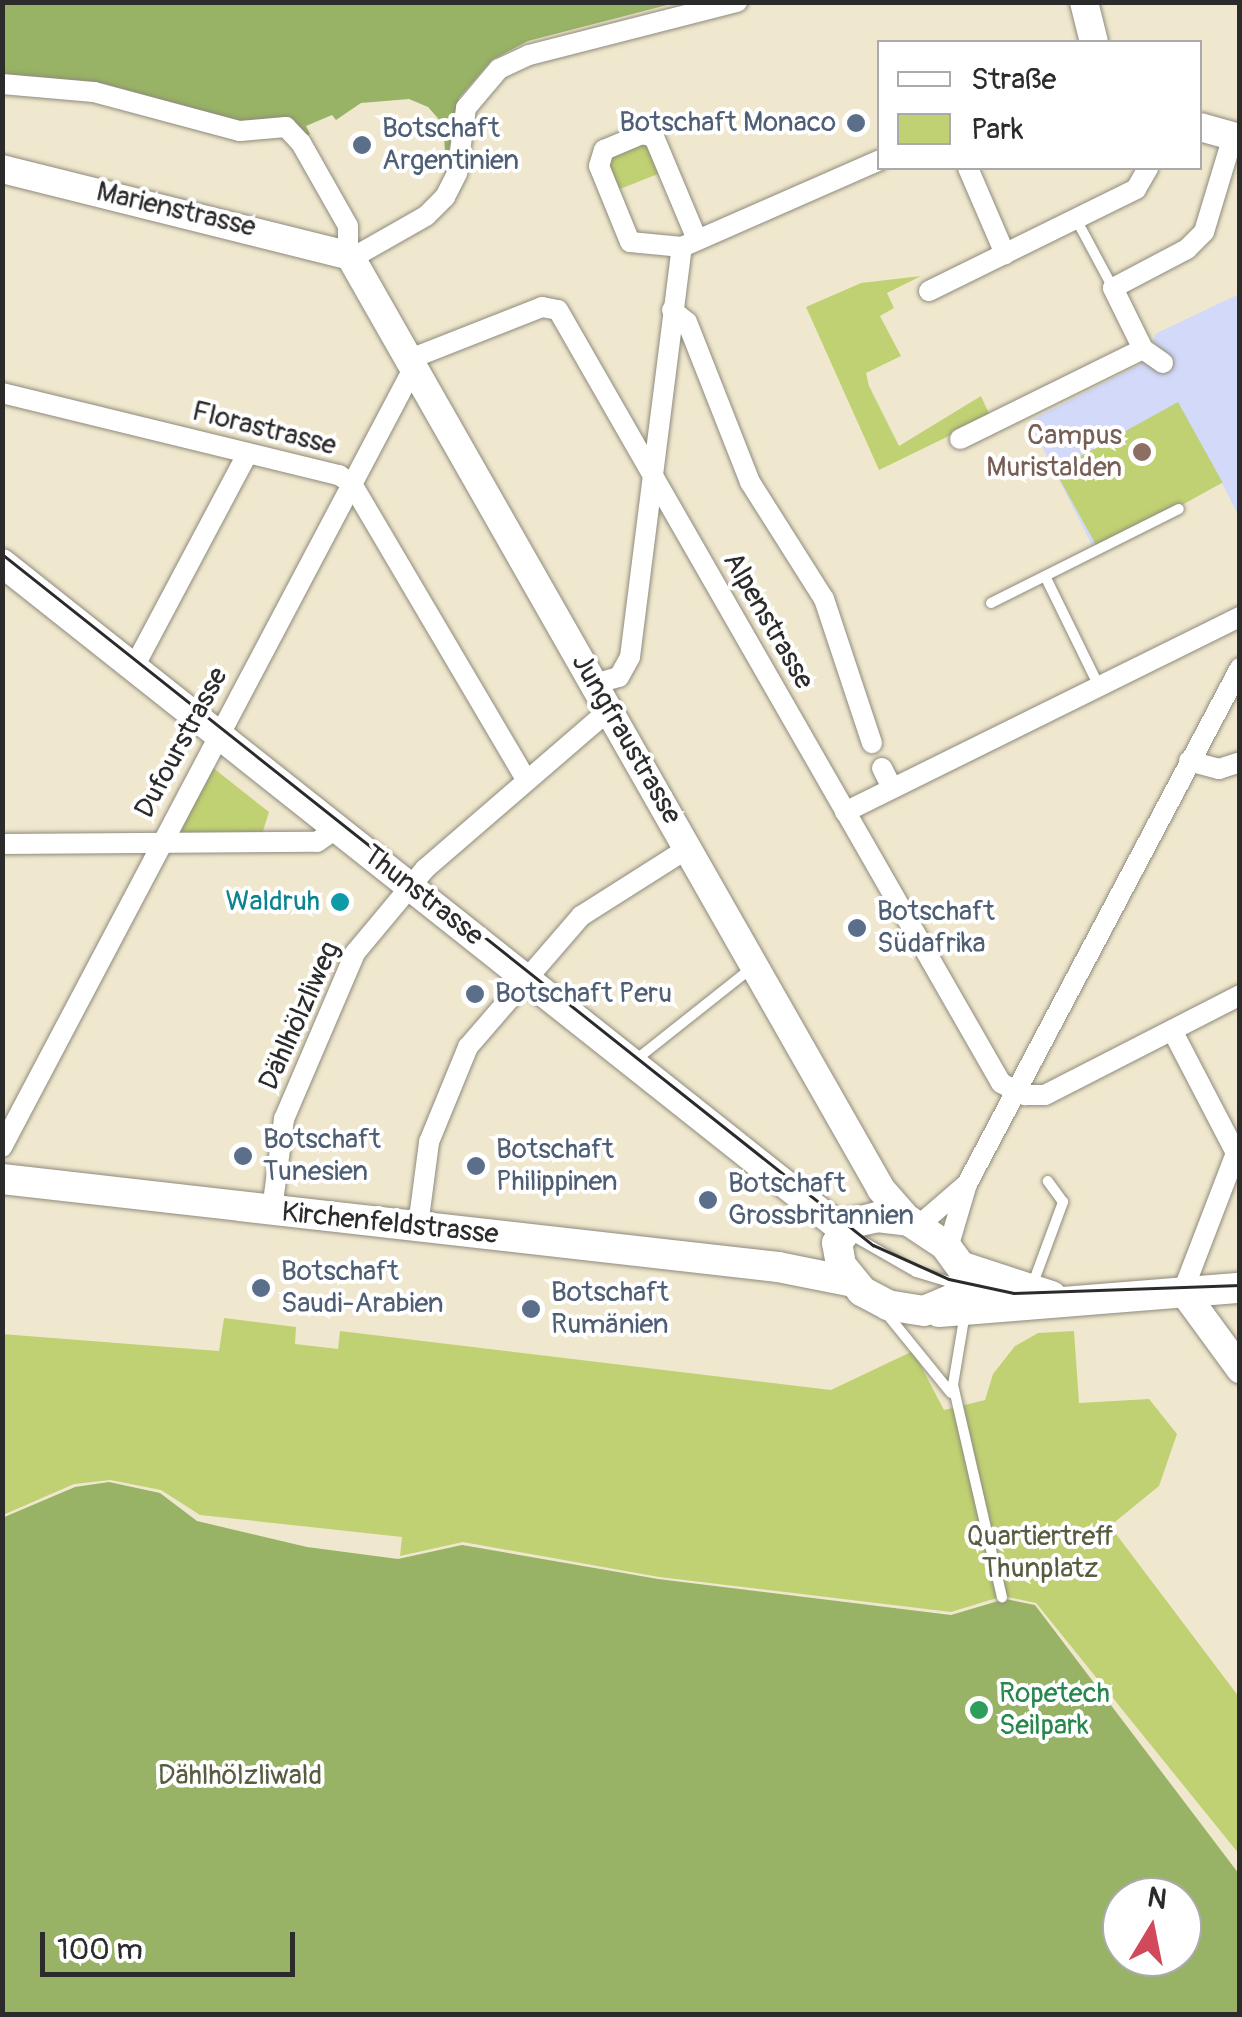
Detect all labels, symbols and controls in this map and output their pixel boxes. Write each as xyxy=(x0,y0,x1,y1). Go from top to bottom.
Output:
legend xyxy=(877,40,1202,170)
text: Straße xyxy=(971,61,1056,98)
place label: Botschaft Monaco xyxy=(619,106,836,140)
text: Park xyxy=(971,111,1024,148)
place label: Botschaft Argentinien xyxy=(382,112,519,178)
marker: Botschaft Monaco xyxy=(845,112,867,134)
marker: Botschaft Argentinien xyxy=(351,134,373,156)
street label: Marienstrasse xyxy=(93,175,259,245)
street label: Florastrasse xyxy=(189,395,339,463)
place label: Campus Muristalden xyxy=(986,419,1122,485)
marker: Campus Muristalden xyxy=(1131,441,1153,463)
street label: Alpenstrasse xyxy=(715,547,821,695)
street label: Jungfraustrasse xyxy=(564,648,688,830)
street label: Dufourstrasse xyxy=(128,662,236,824)
street label: Thunstrasse xyxy=(356,839,490,953)
place label: Waldruh xyxy=(225,885,320,919)
marker: Waldruh xyxy=(329,891,351,913)
place label: Botschaft Südafrika xyxy=(877,895,995,961)
marker: Botschaft Südafrika xyxy=(846,917,868,939)
street label: Dählhölzliweg xyxy=(252,937,348,1095)
place label: Botschaft Peru xyxy=(495,977,672,1011)
marker: Botschaft Peru xyxy=(464,983,486,1005)
place label: Botschaft Tunesien xyxy=(263,1123,381,1189)
place label: Botschaft Philippinen xyxy=(496,1133,618,1199)
marker: Botschaft Tunesien xyxy=(232,1145,254,1167)
marker: Botschaft Philippinen xyxy=(465,1155,487,1177)
place label: Botschaft Grossbritannien xyxy=(728,1167,914,1233)
marker: Botschaft Grossbritannien xyxy=(697,1189,719,1211)
street label: Kirchenfeldstrasse xyxy=(280,1196,500,1252)
place label: Botschaft Saudi-Arabien xyxy=(281,1255,444,1321)
place label: Botschaft Rumänien xyxy=(551,1276,669,1342)
marker: Botschaft Saudi-Arabien xyxy=(250,1277,272,1299)
marker: Botschaft Rumänien xyxy=(520,1298,542,1320)
park label: Quartiertreff Thunplatz xyxy=(966,1520,1114,1586)
place label: Ropetech Seilpark xyxy=(999,1677,1110,1743)
marker: Ropetech Seilpark xyxy=(968,1699,990,1721)
park label: Dählhölzliwald xyxy=(158,1759,322,1793)
north arrow xyxy=(1102,1877,1202,1977)
text: N xyxy=(1145,1880,1169,1918)
scale bar xyxy=(45,1912,300,1974)
text: 100 m xyxy=(57,1931,143,1968)

